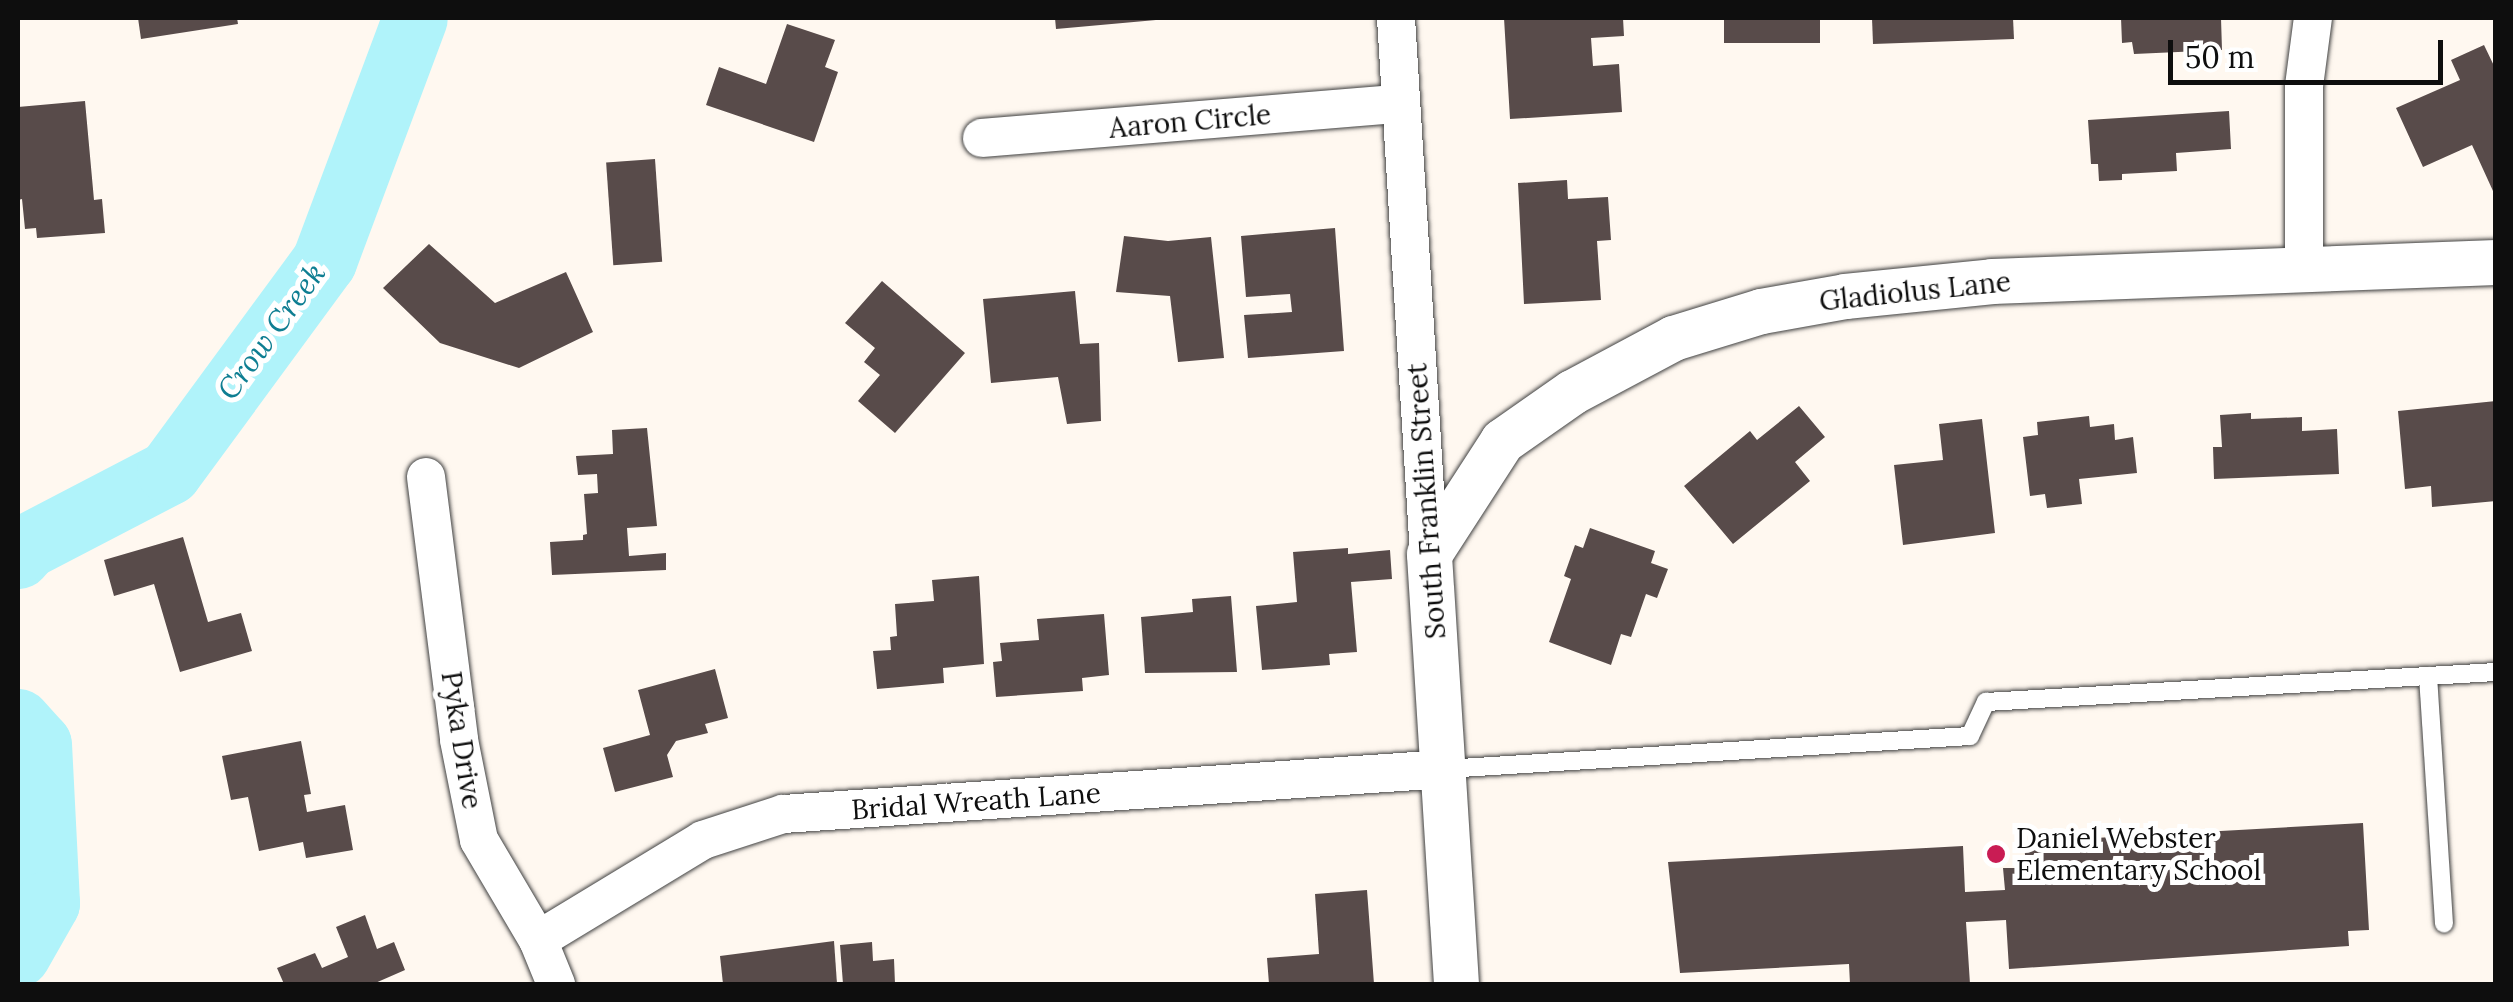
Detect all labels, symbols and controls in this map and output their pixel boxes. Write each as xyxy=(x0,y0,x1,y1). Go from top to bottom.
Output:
scale bar xyxy=(2173,20,2448,82)
text: 50 m xyxy=(2185,38,2255,76)
street label: Aaron Circle xyxy=(1108,97,1272,145)
water label: Crow Creek xyxy=(210,256,332,406)
street label: Gladiolus Lane xyxy=(1818,264,2012,318)
street label: South Franklin Street xyxy=(1400,362,1452,640)
street label: Pyka Drive xyxy=(435,669,489,811)
street label: Bridal Wreath Lane xyxy=(850,776,1102,826)
place label: Daniel Webster Elementary School xyxy=(2016,821,2261,887)
marker: Daniel Webster Elementary School xyxy=(1985,843,2007,865)

